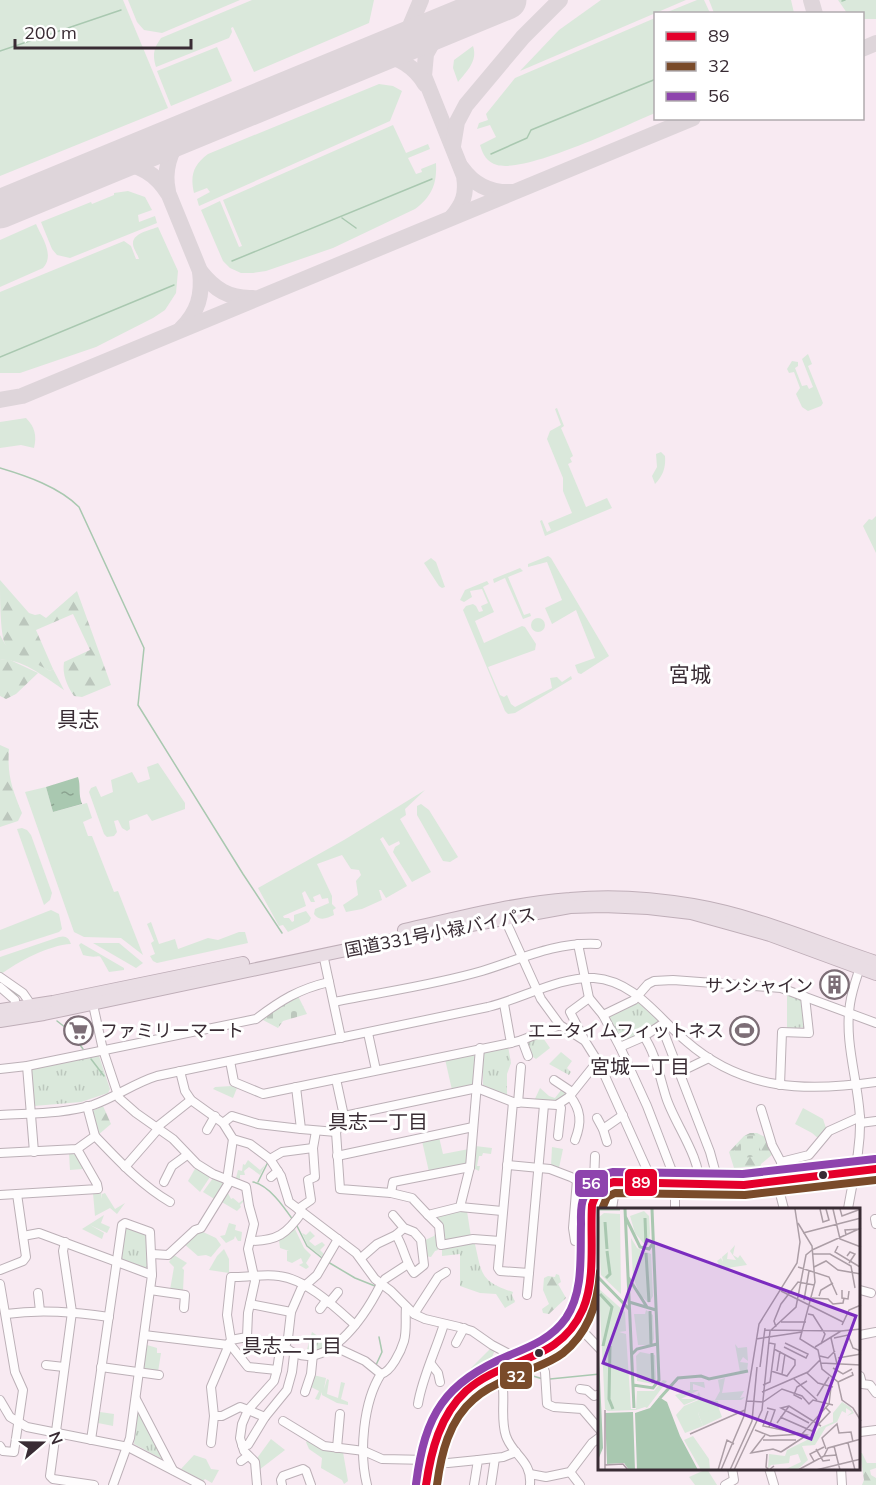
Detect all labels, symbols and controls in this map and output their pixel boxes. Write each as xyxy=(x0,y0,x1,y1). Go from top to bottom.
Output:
scale bar xyxy=(15,12,190,50)
legend xyxy=(654,12,864,120)
text: 200 m xyxy=(24,21,77,44)
text: 89 xyxy=(708,24,730,47)
text: 32 xyxy=(708,54,730,77)
text: 56 xyxy=(708,84,730,107)
district label: 宮城 xyxy=(669,661,711,687)
district label: 具志 xyxy=(57,706,99,732)
street label: 国道331号小禄バイパス xyxy=(343,902,537,962)
building icon: サンシャイン xyxy=(818,969,850,1001)
place label: サンシャイン xyxy=(705,974,813,997)
supermarket icon: ファミリーマート xyxy=(63,1014,95,1046)
sports icon: エニタイムフィットネス xyxy=(729,1014,761,1046)
place label: ファミリーマート xyxy=(100,1019,244,1042)
place label: エニタイムフィットネス xyxy=(528,1019,724,1042)
district label: 宮城一丁目 xyxy=(590,1054,690,1079)
district label: 具志一丁目 xyxy=(328,1109,428,1134)
line badge: 89 xyxy=(624,1168,658,1197)
line badge: 56 xyxy=(574,1169,609,1198)
unlabelled marker xyxy=(817,1169,829,1181)
text: 89 xyxy=(631,1172,651,1192)
text: 56 xyxy=(581,1173,601,1193)
inset map xyxy=(598,1208,861,1470)
district label: 具志二丁目 xyxy=(242,1333,342,1358)
unlabelled marker xyxy=(533,1347,545,1359)
line badge: 32 xyxy=(499,1361,533,1390)
text: 32 xyxy=(506,1366,526,1386)
north arrow xyxy=(12,1413,72,1473)
text: N xyxy=(45,1429,68,1447)

